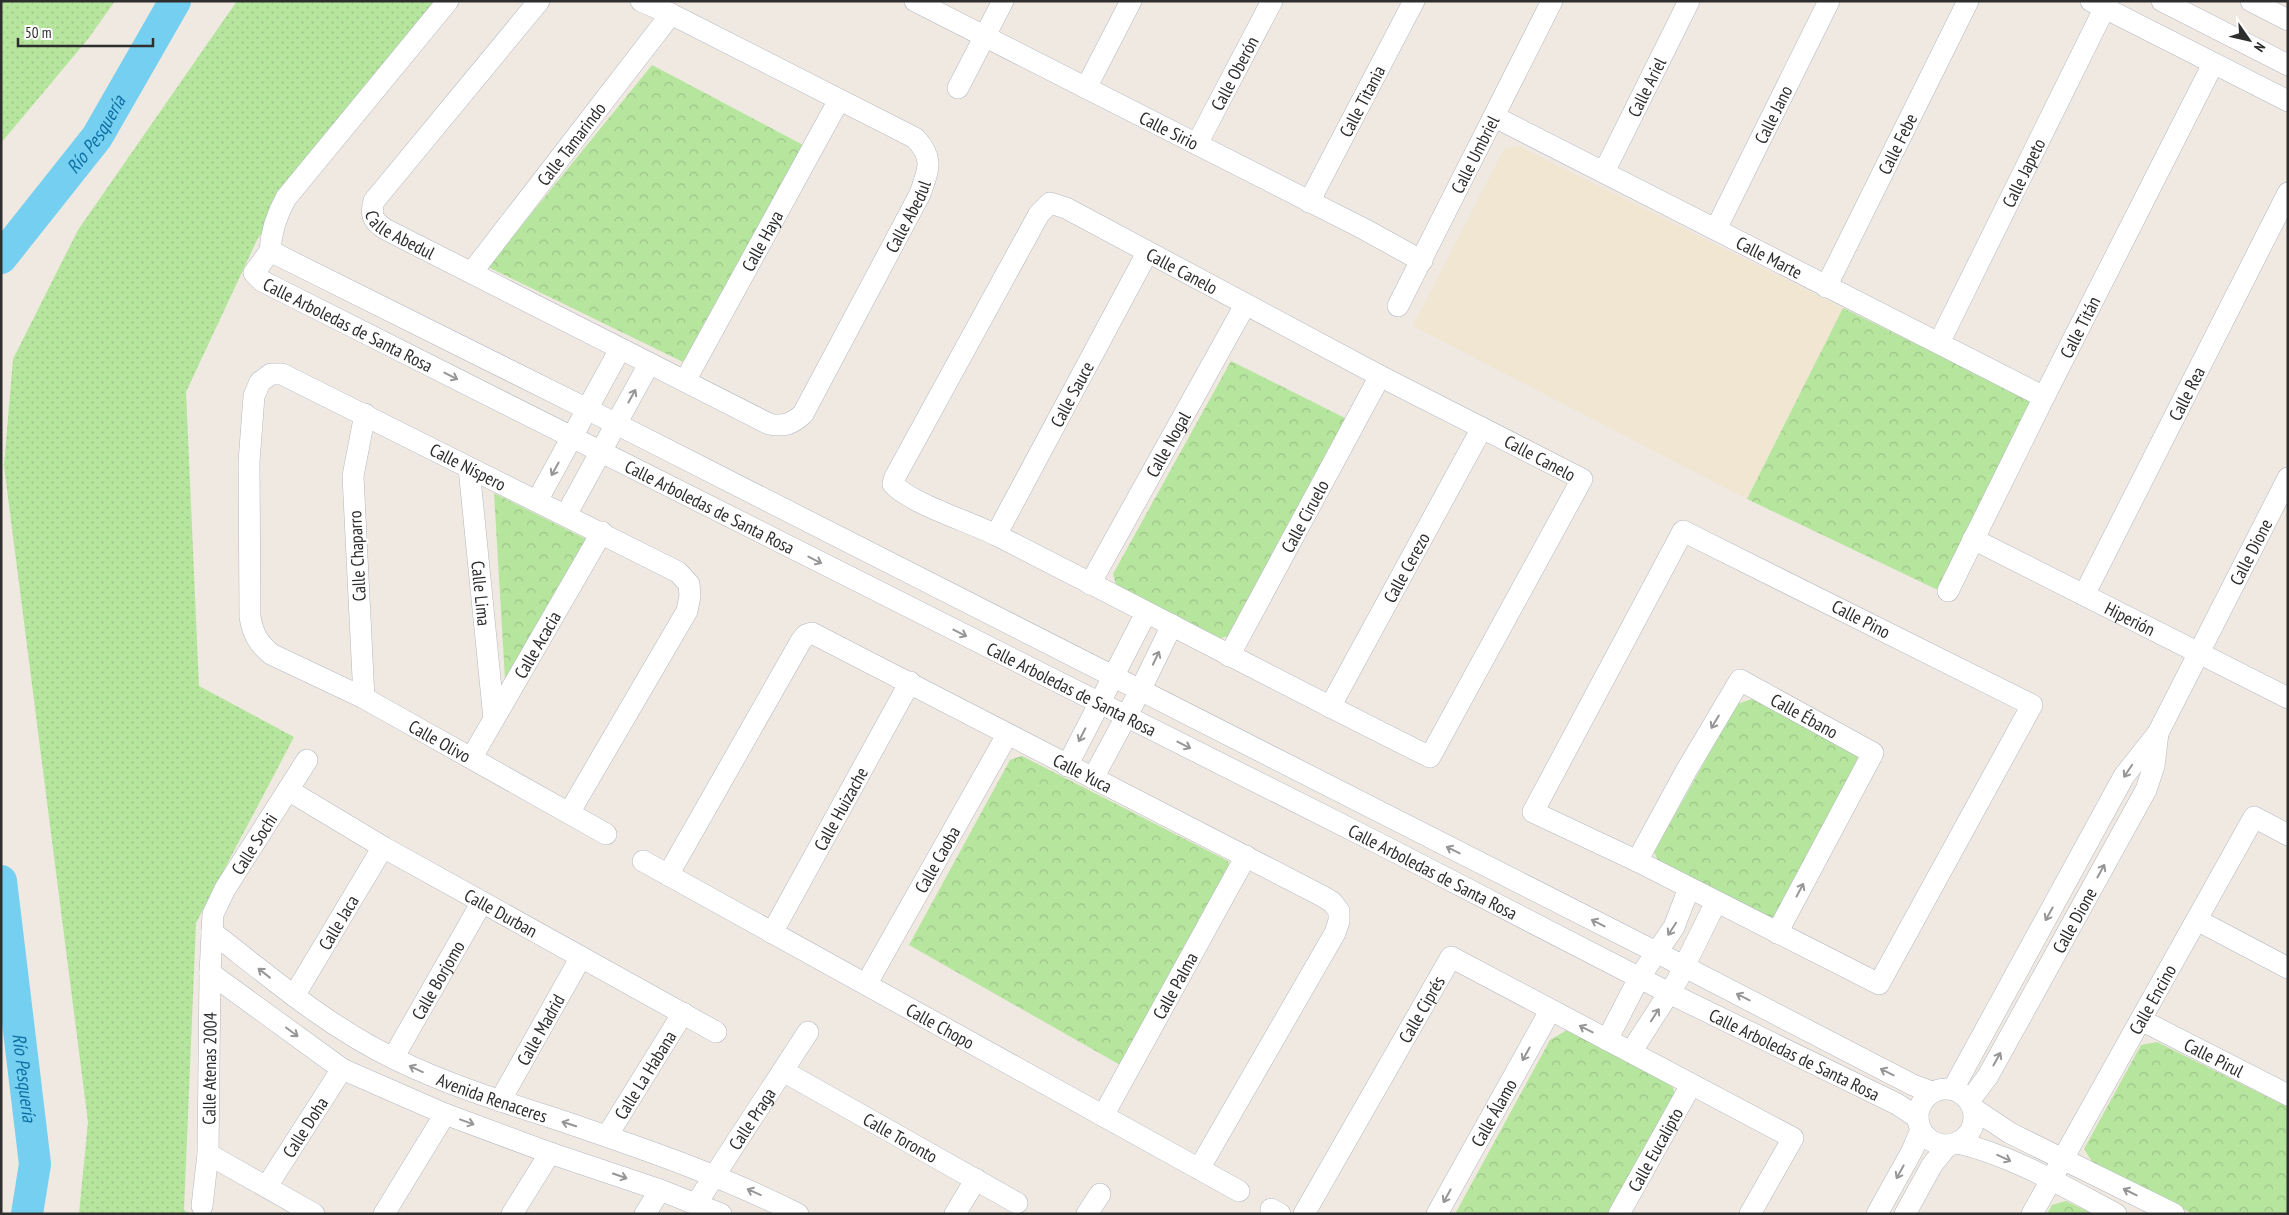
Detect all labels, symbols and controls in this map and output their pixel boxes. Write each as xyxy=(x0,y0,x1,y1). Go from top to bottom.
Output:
scale bar xyxy=(18,15,152,47)
north arrow xyxy=(2224,15,2274,65)
text: 50 m xyxy=(25,23,51,42)
street label: Calle Oberón xyxy=(1205,32,1263,114)
text: N xyxy=(2250,39,2269,55)
street label: Calle Ariel xyxy=(1622,53,1671,120)
street label: Calle Titania xyxy=(1334,61,1390,141)
street label: Calle Jano xyxy=(1749,81,1797,147)
water label: Río Pesquería xyxy=(61,90,131,178)
street label: Calle Tamarindo xyxy=(531,97,611,190)
street label: Calle Sirio xyxy=(1136,105,1203,155)
street label: Calle Febe xyxy=(1872,109,1922,178)
street label: Calle Umbriel xyxy=(1445,111,1504,197)
street label: Calle Japeto xyxy=(1996,134,2050,211)
street label: Calle Abedul xyxy=(880,177,936,256)
street label: Calle Haya xyxy=(736,206,788,275)
street label: Calle Abedul xyxy=(361,208,440,264)
street label: Calle Marte xyxy=(1732,231,1806,283)
street label: Calle Canelo xyxy=(1142,243,1222,299)
street label: Calle Arboledas de Santa Rosa xyxy=(260,272,437,377)
street label: Calle Titán xyxy=(2054,292,2105,362)
street label: Calle Sauce xyxy=(1045,357,1098,431)
street label: Calle Rea xyxy=(2163,363,2210,424)
one-way arrow xyxy=(444,371,459,381)
one-way arrow xyxy=(627,389,637,403)
street label: Calle Nogal xyxy=(1140,407,1196,481)
street label: Calle Canelo xyxy=(1500,430,1580,486)
street label: Calle Níspero xyxy=(426,438,510,496)
street label: Calle Arboledas de Santa Rosa xyxy=(621,454,799,559)
one-way arrow xyxy=(550,461,560,476)
street label: Calle Ciruelo xyxy=(1276,476,1333,556)
street label: Calle Chaparro xyxy=(343,510,371,602)
street label: Calle Dione xyxy=(2224,515,2277,589)
street label: Calle Cerezo xyxy=(1378,528,1435,606)
one-way arrow xyxy=(807,556,822,565)
street label: Calle Lima xyxy=(467,560,496,627)
street label: Calle Pino xyxy=(1828,595,1894,644)
street label: Hiperión xyxy=(2101,596,2159,641)
street label: Calle Acacia xyxy=(509,607,565,682)
one-way arrow xyxy=(952,629,967,638)
street label: Calle Arboledas de Santa Rosa xyxy=(983,636,1160,741)
one-way arrow xyxy=(1152,651,1161,666)
street label: Calle Ébano xyxy=(1767,688,1842,743)
street label: Calle Olivo xyxy=(405,714,475,767)
one-way arrow xyxy=(1710,715,1720,729)
one-way arrow xyxy=(1077,728,1087,743)
one-way arrow xyxy=(1176,740,1191,750)
street label: Calle Yuca xyxy=(1050,748,1116,797)
street label: Calle Huizache xyxy=(808,763,873,854)
one-way arrow xyxy=(2123,764,2133,778)
street label: Calle Sochi xyxy=(226,808,282,879)
street label: Calle Arboledas de Santa Rosa xyxy=(1345,819,1521,924)
street label: Calle Caoba xyxy=(909,822,965,897)
one-way arrow xyxy=(1446,845,1461,854)
one-way arrow xyxy=(2096,864,2106,879)
street label: Calle Durban xyxy=(461,883,542,942)
one-way arrow xyxy=(1795,883,1805,898)
street label: Calle Dione xyxy=(2047,883,2101,957)
street label: Calle Jaca xyxy=(313,890,363,954)
one-way arrow xyxy=(2044,906,2054,920)
one-way arrow xyxy=(1591,918,1606,928)
one-way arrow xyxy=(1667,921,1677,935)
street label: Calle Borjomo xyxy=(406,936,469,1023)
street label: Calle Palma xyxy=(1147,948,1202,1023)
street label: Calle Encino xyxy=(2123,960,2181,1038)
one-way arrow xyxy=(258,967,271,978)
street label: Calle Ciprés xyxy=(1393,972,1449,1047)
street label: Calle Madrid xyxy=(511,990,569,1069)
one-way arrow xyxy=(1736,992,1751,1001)
street label: Calle Chopo xyxy=(902,998,979,1054)
street label: Calle Arboledas de Santa Rosa xyxy=(1705,1003,1884,1105)
one-way arrow xyxy=(1650,1009,1660,1023)
street label: Calle Atenas 2004 xyxy=(197,1012,221,1125)
one-way arrow xyxy=(1579,1024,1594,1033)
street label: Calle La Habana xyxy=(609,1026,681,1123)
one-way arrow xyxy=(285,1027,299,1037)
water label: Río Pesquería xyxy=(7,1032,42,1125)
street label: Calle Pirul xyxy=(2180,1033,2248,1082)
one-way arrow xyxy=(1521,1046,1531,1061)
one-way arrow xyxy=(1992,1052,2002,1067)
one-way arrow xyxy=(409,1064,424,1073)
street label: Avenida Renaceres xyxy=(434,1067,550,1127)
one-way arrow xyxy=(1880,1067,1895,1076)
street label: Calle Álamo xyxy=(1465,1075,1522,1150)
street label: Calle Praga xyxy=(723,1083,780,1154)
street label: Calle Doha xyxy=(277,1093,333,1162)
street label: Calle Eucalipto xyxy=(1622,1103,1688,1195)
street label: Calle Toronto xyxy=(859,1107,942,1168)
one-way arrow xyxy=(459,1118,474,1127)
one-way arrow xyxy=(561,1118,577,1128)
one-way arrow xyxy=(1996,1154,2011,1164)
one-way arrow xyxy=(1895,1165,1905,1180)
one-way arrow xyxy=(612,1172,628,1182)
one-way arrow xyxy=(747,1187,762,1197)
one-way arrow xyxy=(2123,1187,2138,1196)
one-way arrow xyxy=(1442,1188,1452,1203)

